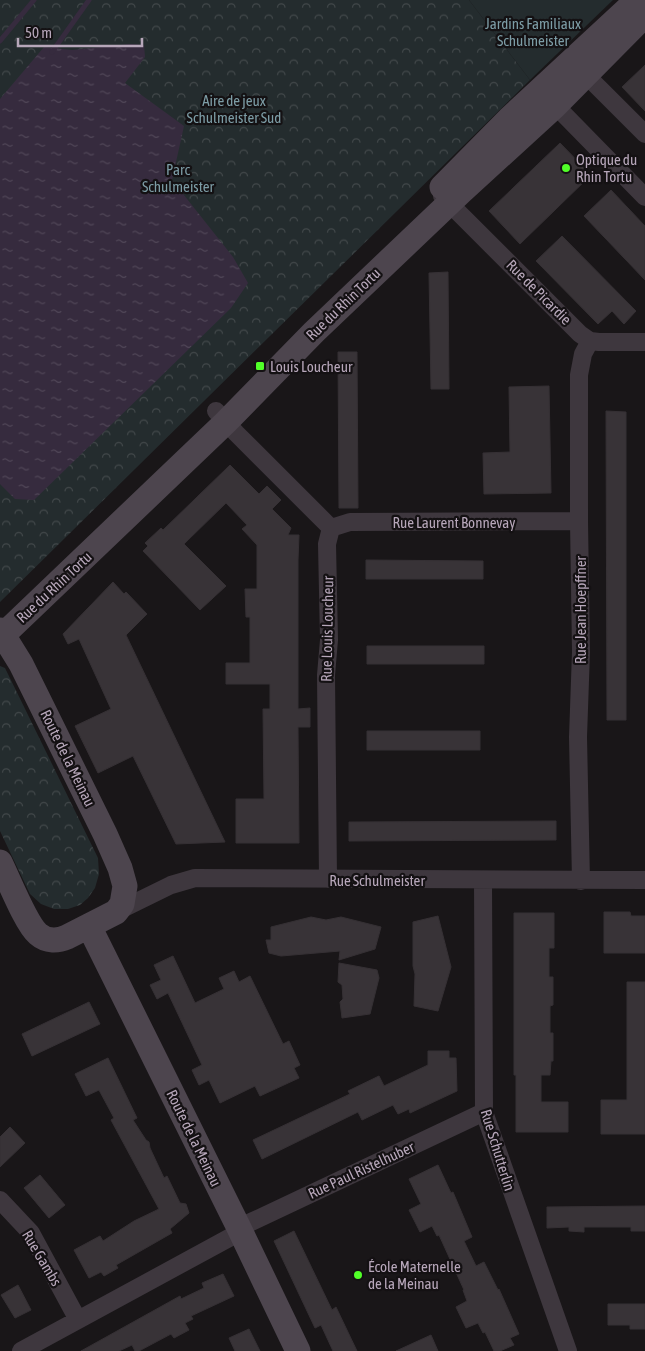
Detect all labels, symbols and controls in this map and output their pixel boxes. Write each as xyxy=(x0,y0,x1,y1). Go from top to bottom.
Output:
scale bar xyxy=(18,15,141,47)
park label: Jardins Familiaux Schulmeister xyxy=(485,15,581,49)
text: 50 m xyxy=(25,24,52,41)
park label: Aire de jeux Schulmeister Sud xyxy=(187,92,281,126)
place label: Optique du Rhin Tortu xyxy=(576,151,637,185)
park label: Parc Schulmeister xyxy=(142,161,215,195)
marker: Optique du Rhin Tortu xyxy=(560,162,572,174)
street label: Rue de Picardie xyxy=(503,256,575,328)
street label: Rue du Rhin Tortu xyxy=(303,264,383,344)
place label: Louis Loucheur xyxy=(270,358,353,375)
marker: Louis Loucheur xyxy=(254,360,266,372)
street label: Rue Laurent Bonnevay xyxy=(392,514,516,531)
street label: Rue du Rhin Tortu xyxy=(13,548,95,626)
street label: Rue Jean Hoepffner xyxy=(572,556,589,664)
street label: Rue Louis Loucheur xyxy=(318,575,336,682)
street label: Route de la Meinau xyxy=(37,707,99,809)
street label: Rue Schulmeister xyxy=(329,872,425,889)
street label: Route de la Meinau xyxy=(163,1087,225,1189)
street label: Rue Schutterlin xyxy=(478,1107,518,1193)
street label: Rue Paul Ristelhuber xyxy=(305,1138,417,1202)
street label: Rue Gambs xyxy=(19,1227,65,1289)
place label: École Maternelle de la Meinau xyxy=(368,1258,461,1292)
marker: École Maternelle de la Meinau xyxy=(352,1269,364,1281)

